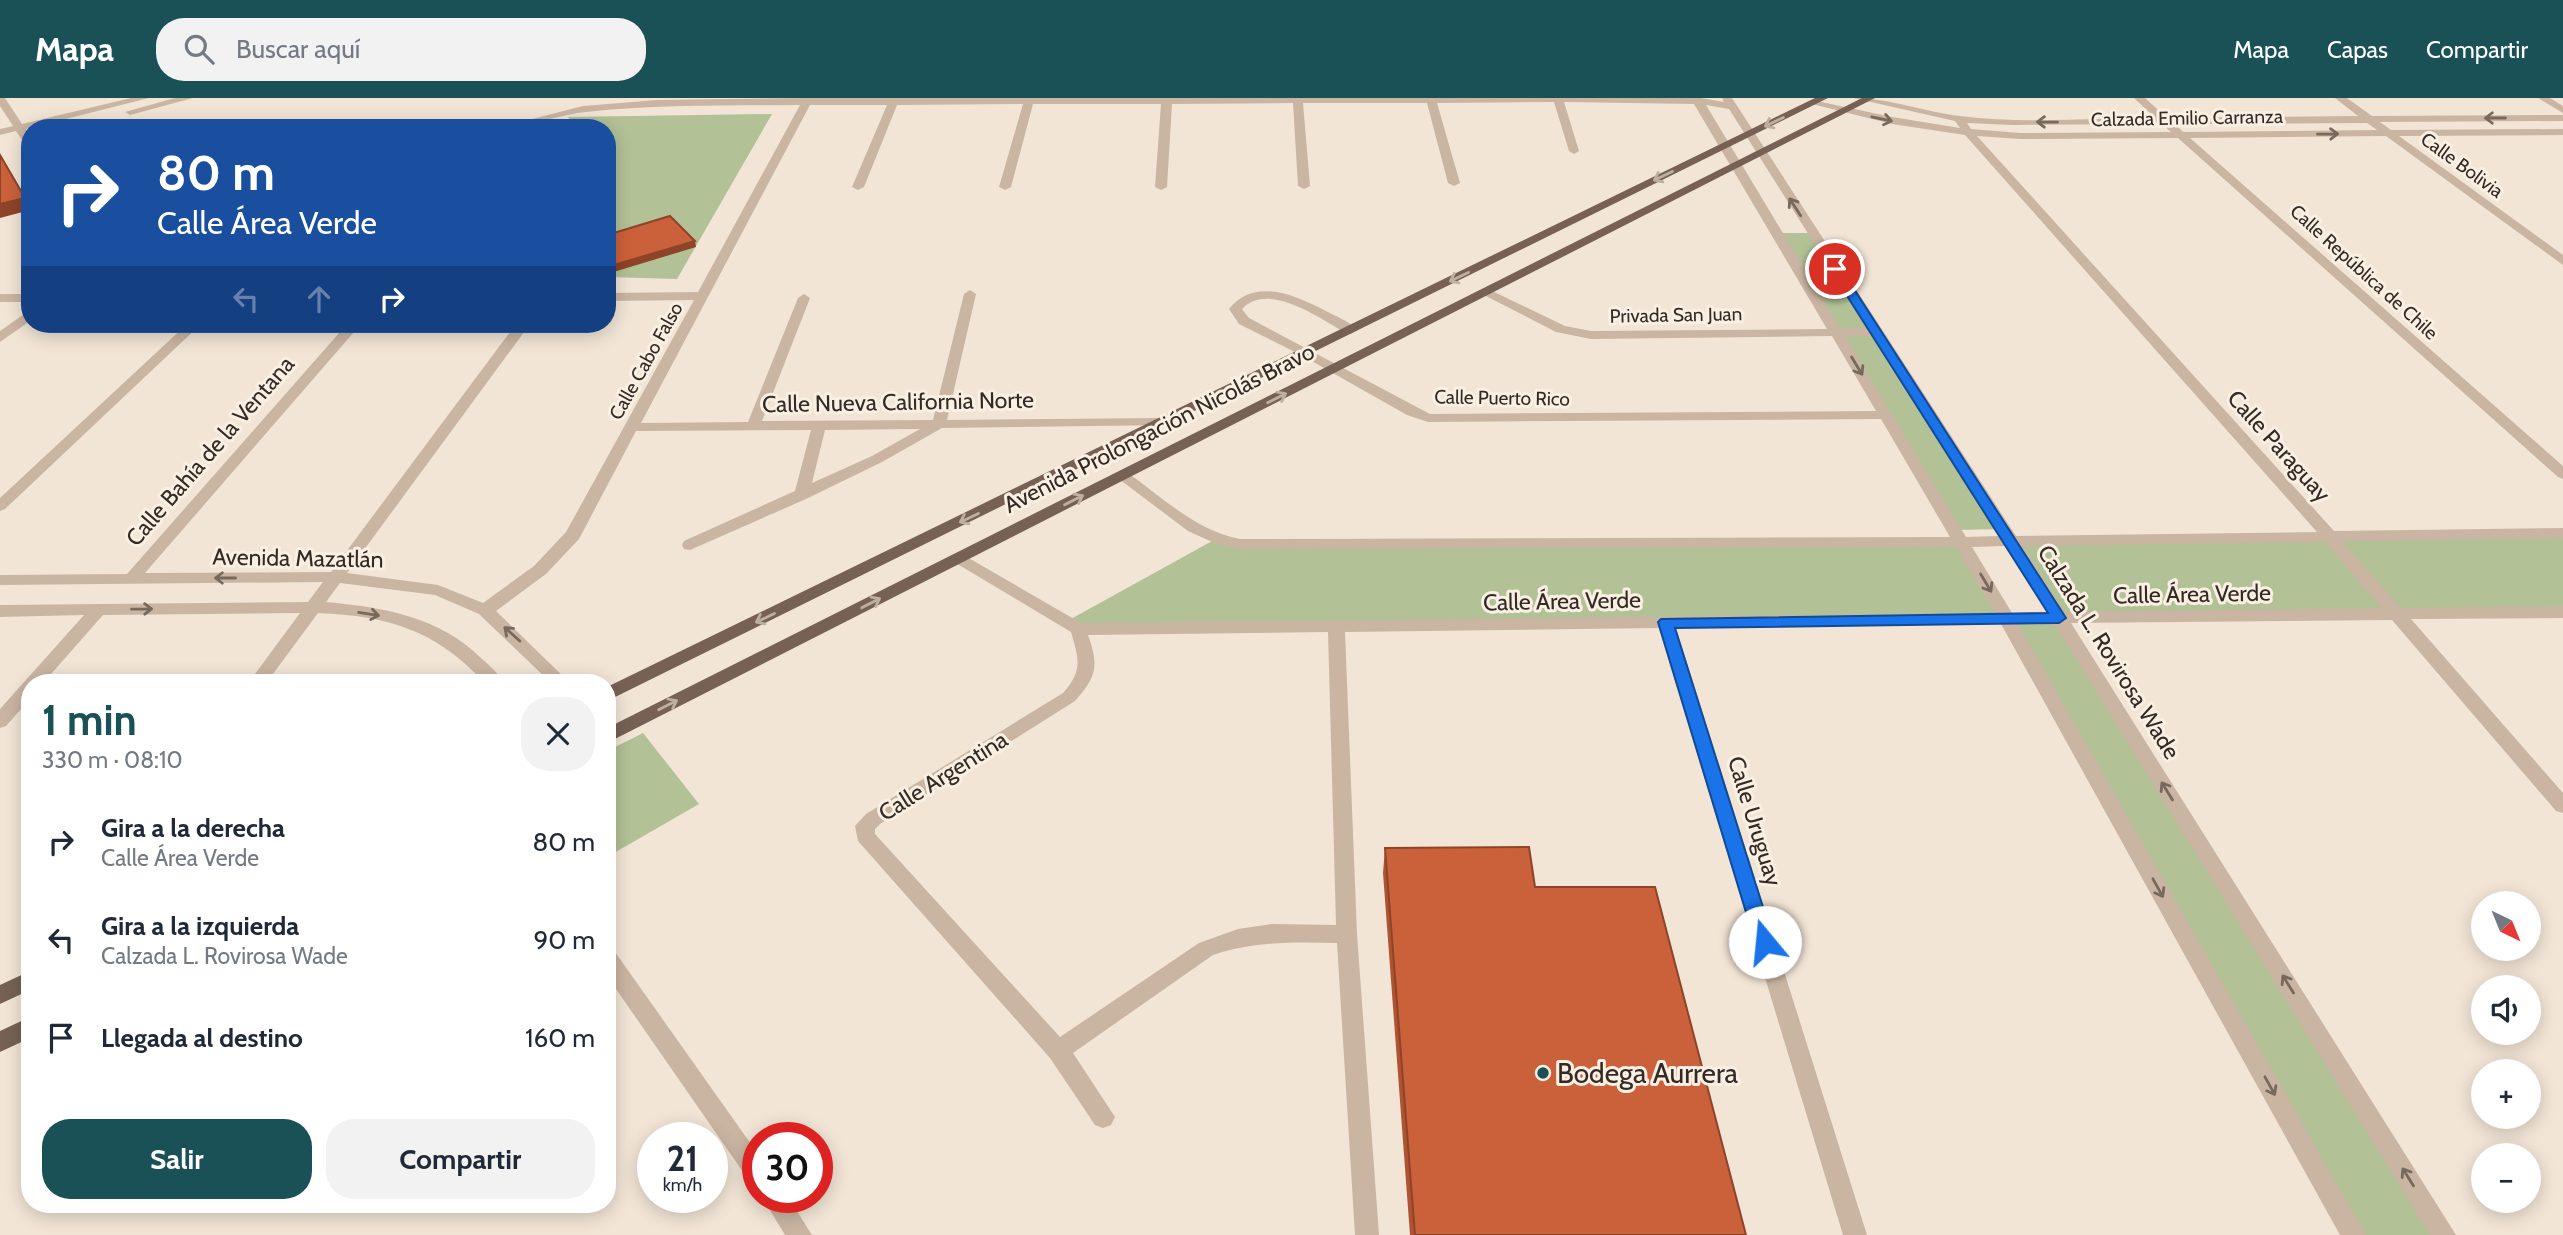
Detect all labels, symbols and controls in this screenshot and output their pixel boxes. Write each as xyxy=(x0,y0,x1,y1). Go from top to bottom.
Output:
search box xyxy=(156,18,646,81)
text: Mapa xyxy=(35,29,114,69)
icon: search xyxy=(180,30,218,68)
text: Buscar aquí xyxy=(236,33,360,65)
text: Mapa xyxy=(2233,35,2289,64)
text: Capas xyxy=(2327,35,2388,64)
text: Compartir xyxy=(2426,35,2528,64)
street label: Calzada Emilio Carranza xyxy=(2091,105,2283,131)
one-way arrow xyxy=(2484,111,2507,125)
one-way arrow xyxy=(1870,113,1893,127)
one-way arrow xyxy=(2036,115,2059,129)
one-way arrow xyxy=(1764,116,1785,129)
one-way arrow xyxy=(2317,127,2340,141)
street label: Calle Bolivia xyxy=(2416,127,2508,203)
text: 80 m xyxy=(157,143,275,202)
icon: right xyxy=(42,147,133,238)
one-way arrow xyxy=(1653,170,1674,184)
one-way arrow xyxy=(1788,197,1802,217)
street label: Calle República de Chile xyxy=(2285,200,2443,345)
text: Calle Área Verde xyxy=(157,203,377,242)
pin xyxy=(1805,239,1865,299)
icon: arrive xyxy=(1816,250,1854,288)
one-way arrow xyxy=(1449,270,1470,284)
icon: left xyxy=(227,280,265,318)
icon: ahead xyxy=(300,280,338,318)
icon: right xyxy=(373,280,411,318)
street label: Calle Cabo Falso xyxy=(604,298,688,424)
street label: Privada San Juan xyxy=(1610,302,1742,328)
street label: Avenida Prolongación Nicolás Bravo xyxy=(999,337,1319,519)
street label: Calle Bahía de la Ventana xyxy=(120,350,300,552)
one-way arrow xyxy=(1850,356,1864,376)
street label: Calle Paraguay xyxy=(2222,384,2337,508)
street label: Calle Puerto Rico xyxy=(1434,385,1570,411)
street label: Calle Nueva California Norte xyxy=(762,386,1034,418)
one-way arrow xyxy=(1267,390,1287,404)
one-way arrow xyxy=(1064,493,1084,507)
one-way arrow xyxy=(959,512,980,525)
street label: Calzada L. Rovirosa Wade xyxy=(2032,540,2186,764)
street label: Avenida Mazatlán xyxy=(212,543,384,573)
one-way arrow xyxy=(214,571,237,585)
one-way arrow xyxy=(1979,572,1993,592)
street label: Calle Área Verde xyxy=(2113,578,2271,609)
street label: Calle Área Verde xyxy=(1483,585,1641,616)
one-way arrow xyxy=(860,595,881,609)
one-way arrow xyxy=(130,602,153,616)
one-way arrow xyxy=(357,608,380,621)
one-way arrow xyxy=(755,612,776,625)
one-way arrow xyxy=(503,626,521,642)
text: 1 min xyxy=(42,694,137,746)
button: close xyxy=(521,697,595,771)
one-way arrow xyxy=(657,698,678,712)
street label: Calle Argentina xyxy=(873,725,1013,827)
text: 330 m · 08:10 xyxy=(42,746,182,774)
street label: Calle Uruguay xyxy=(1722,753,1788,890)
one-way arrow xyxy=(2159,782,2173,802)
text: Gira a la derecha xyxy=(101,812,285,844)
icon: right xyxy=(42,823,80,861)
text: 80 m xyxy=(532,826,595,858)
text: Calle Área Verde xyxy=(101,844,259,872)
one-way arrow xyxy=(2151,877,2165,897)
north arrow xyxy=(2471,891,2541,961)
map controls xyxy=(2471,891,2541,1213)
position arrow xyxy=(1728,905,1802,979)
text: Gira a la izquierda xyxy=(101,910,299,942)
icon: left xyxy=(42,921,80,959)
text: 90 m xyxy=(533,924,595,956)
text: Calzada L. Rovirosa Wade xyxy=(101,942,348,970)
one-way arrow xyxy=(2280,975,2294,995)
button: sound xyxy=(2471,975,2541,1045)
icon: arrive xyxy=(42,1019,80,1057)
text: Llegada al destino xyxy=(101,1022,303,1054)
text: 160 m xyxy=(525,1022,595,1054)
place label: Bodega Aurrera xyxy=(1557,1056,1739,1090)
button: + xyxy=(2471,1059,2541,1129)
marker: Bodega Aurrera xyxy=(1535,1065,1551,1081)
one-way arrow xyxy=(2264,1075,2277,1096)
button: Salir xyxy=(42,1119,312,1199)
button: Compartir xyxy=(326,1119,595,1199)
speed limit sign: 30 xyxy=(742,1122,833,1213)
text: 21 xyxy=(667,1137,698,1180)
button: − xyxy=(2471,1143,2541,1213)
one-way arrow xyxy=(2401,1168,2415,1188)
text: km/h xyxy=(663,1174,702,1196)

